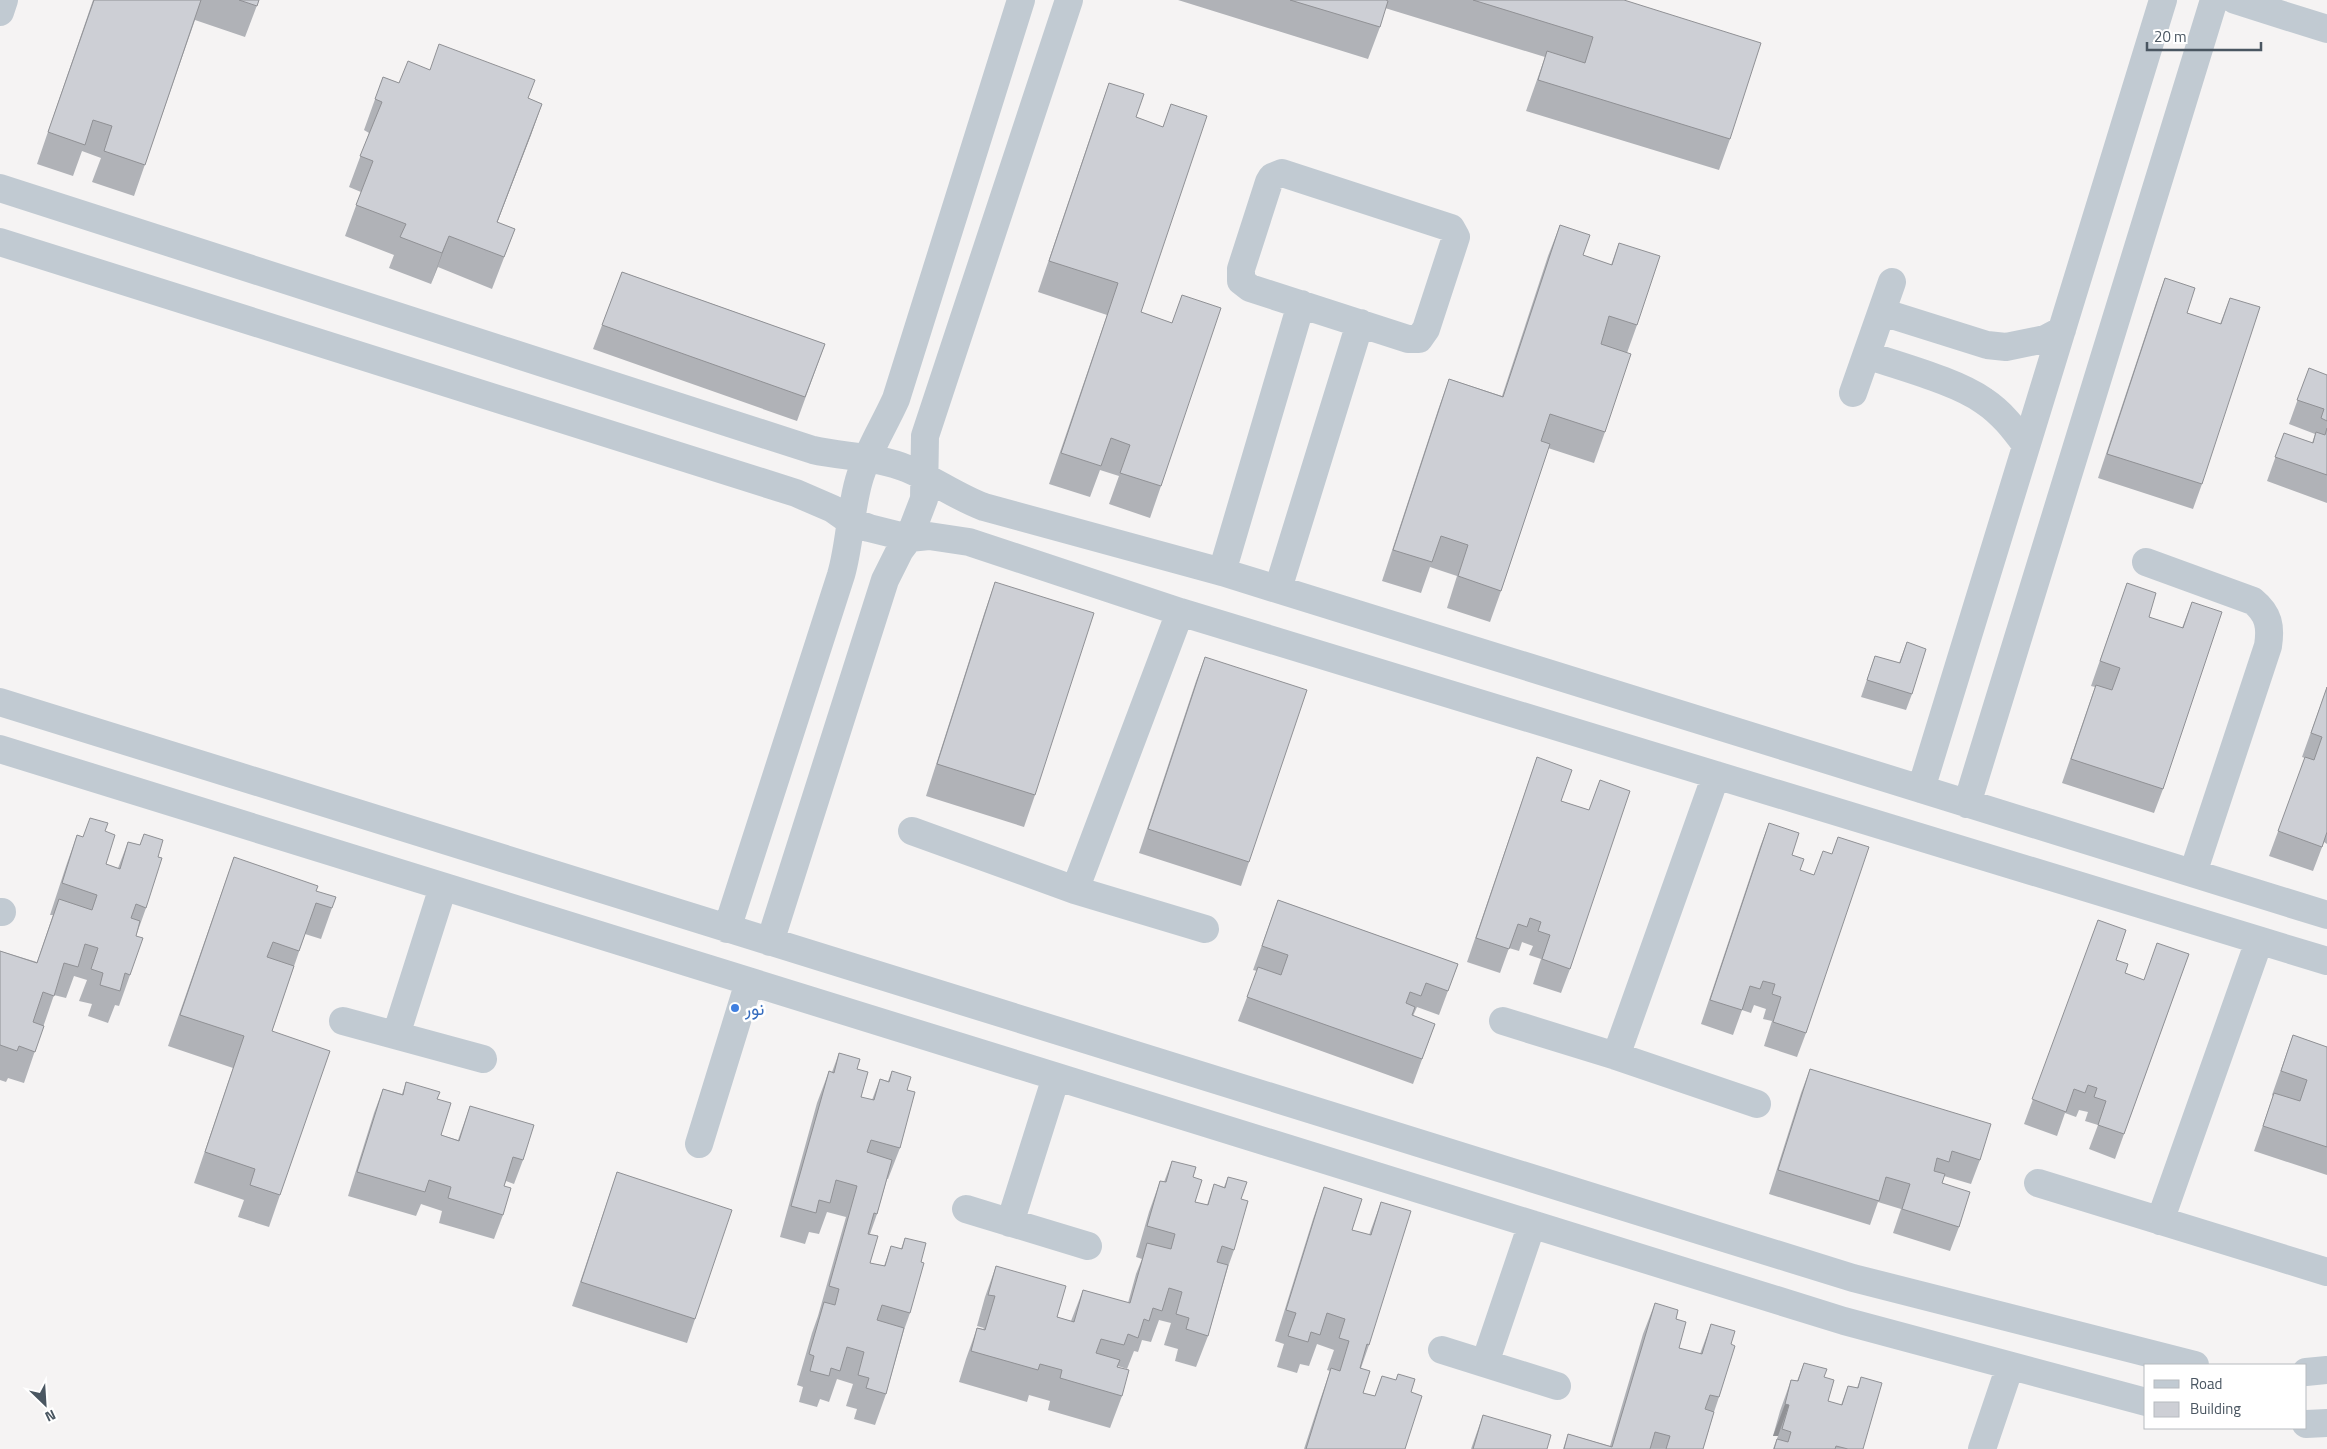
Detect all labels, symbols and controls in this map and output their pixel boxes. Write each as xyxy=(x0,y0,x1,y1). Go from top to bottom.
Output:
scale bar xyxy=(2147,20,2261,52)
text: 20 m xyxy=(2154,25,2187,48)
place label: نور xyxy=(744,995,764,1022)
marker: نور xyxy=(729,1002,741,1014)
legend xyxy=(2144,1364,2307,1429)
text: Road xyxy=(2190,1372,2222,1395)
north arrow xyxy=(20,1379,70,1429)
text: Building xyxy=(2190,1397,2241,1420)
text: N xyxy=(42,1405,60,1428)

